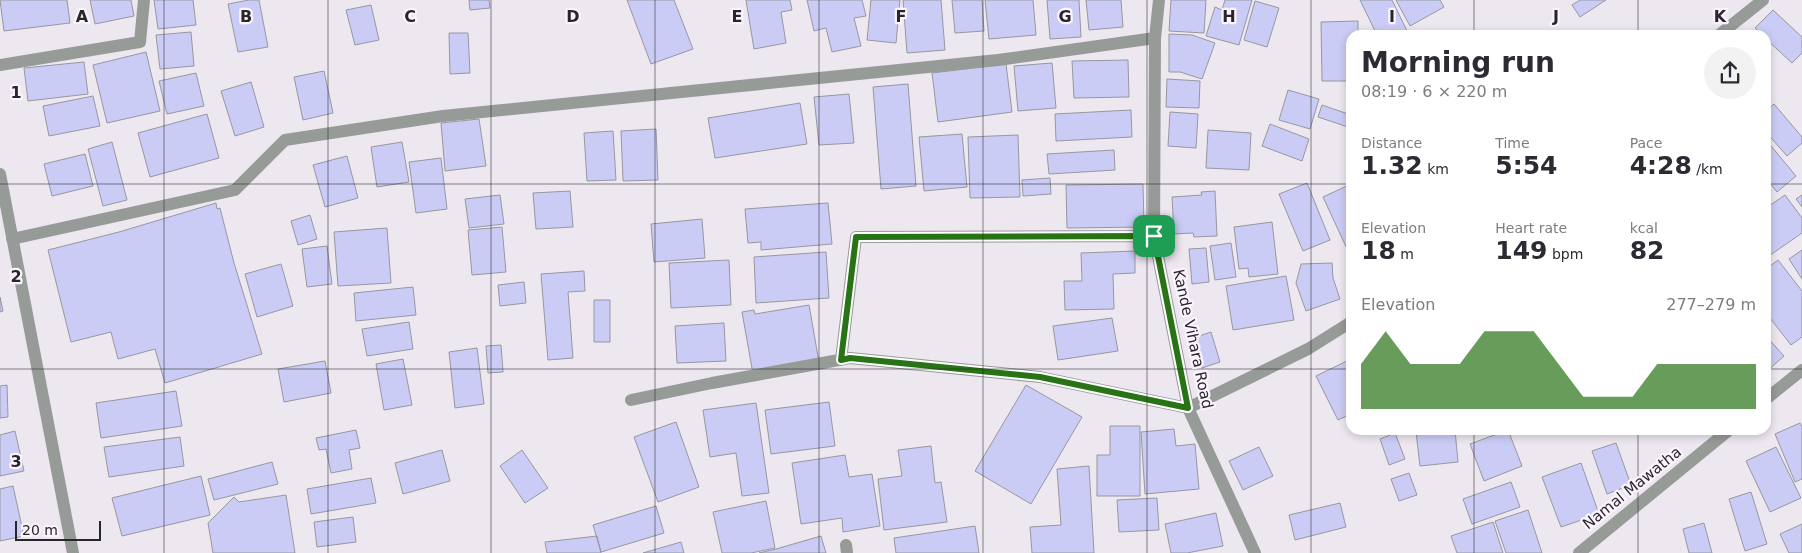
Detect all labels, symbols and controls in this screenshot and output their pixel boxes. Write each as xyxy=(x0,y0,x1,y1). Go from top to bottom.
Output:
text: A xyxy=(76,7,89,26)
text: B xyxy=(240,7,252,26)
text: C xyxy=(404,7,416,26)
text: D xyxy=(566,7,580,26)
text: E xyxy=(732,7,742,26)
text: F xyxy=(896,7,906,26)
text: G xyxy=(1058,7,1072,26)
text: H xyxy=(1222,7,1236,26)
text: I xyxy=(1389,7,1395,26)
text: J xyxy=(1552,7,1559,26)
text: K xyxy=(1714,7,1727,26)
text: Morning run xyxy=(1361,46,1555,79)
button: share xyxy=(1704,47,1756,99)
text: 08:19 · 6 × 220 m xyxy=(1361,82,1507,101)
text: 1 xyxy=(10,83,22,102)
text: Distance xyxy=(1361,135,1422,151)
text: Time xyxy=(1495,135,1530,151)
text: Pace xyxy=(1630,135,1662,151)
text: 1.32 xyxy=(1361,151,1423,180)
text: 5:54 xyxy=(1495,151,1558,180)
text: 4:28 xyxy=(1630,151,1692,180)
text: km xyxy=(1423,161,1449,177)
text: /km xyxy=(1692,161,1723,177)
pin xyxy=(1133,215,1175,257)
text: Elevation xyxy=(1361,220,1426,236)
text: Heart rate xyxy=(1495,220,1567,236)
text: kcal xyxy=(1630,220,1658,236)
icon: arrive xyxy=(1140,222,1168,250)
text: 18 xyxy=(1361,236,1396,265)
text: 149 xyxy=(1495,236,1548,265)
text: 82 xyxy=(1630,236,1664,265)
text: m xyxy=(1396,246,1414,262)
text: bpm xyxy=(1548,246,1583,262)
text: 2 xyxy=(10,267,22,286)
street label: Kande Vihara Road xyxy=(1169,268,1217,410)
text: Elevation xyxy=(1361,295,1435,314)
text: 277–279 m xyxy=(1666,295,1756,314)
street label: Namal Mawatha xyxy=(1579,443,1685,533)
text: 3 xyxy=(10,452,22,471)
scale bar xyxy=(15,518,101,541)
text: 20 m xyxy=(22,522,58,538)

